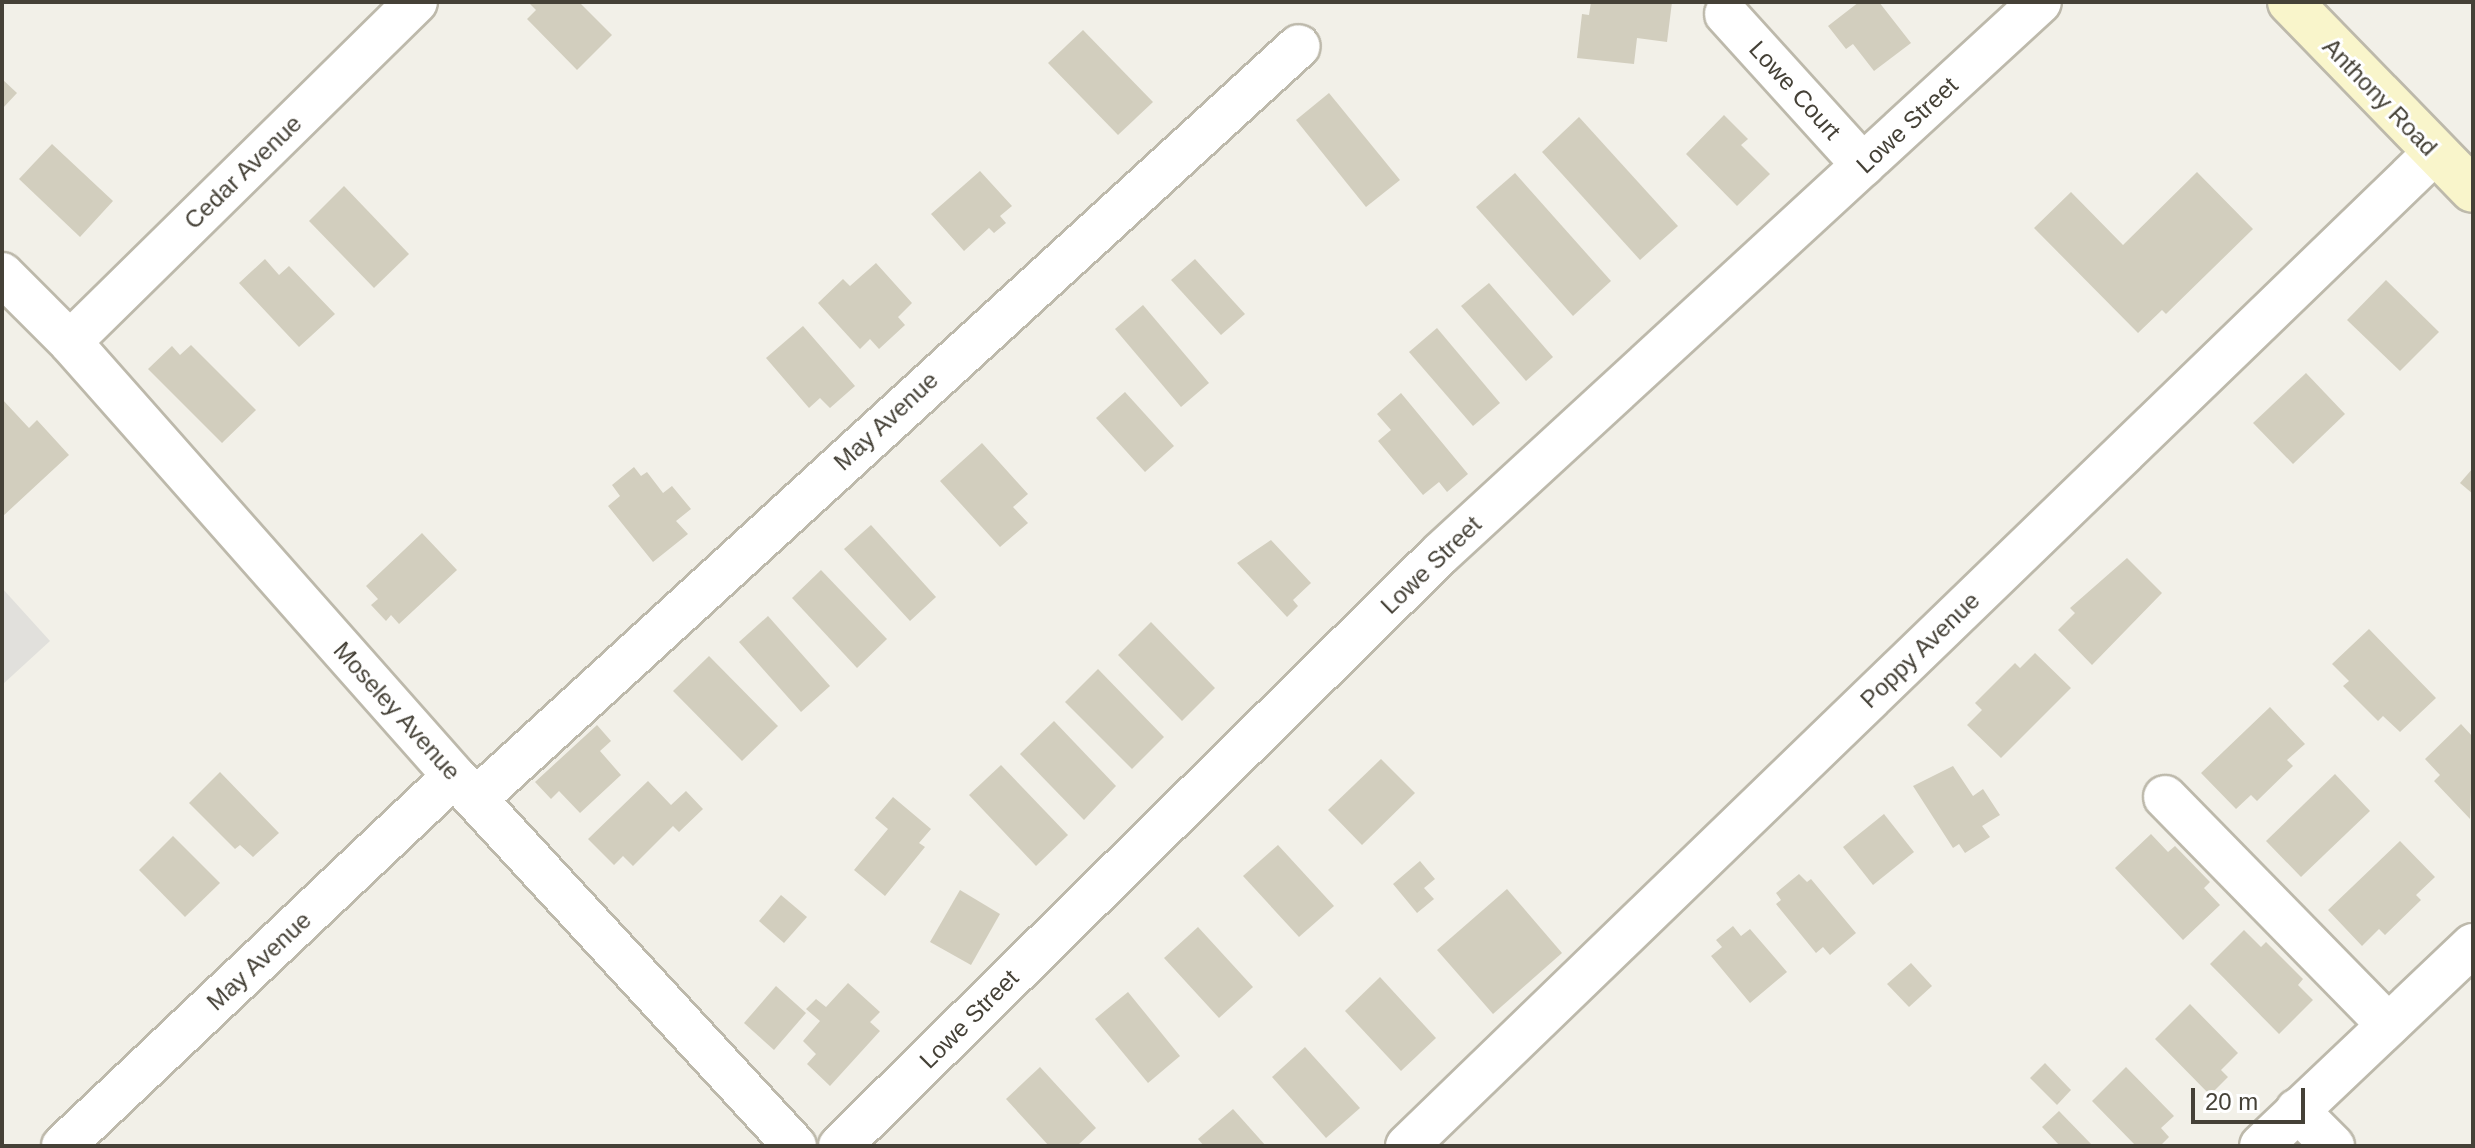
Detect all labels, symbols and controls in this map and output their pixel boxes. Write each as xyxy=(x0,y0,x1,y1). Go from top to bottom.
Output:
street label: Anthony Road xyxy=(2317,32,2443,162)
street label: Lowe Court xyxy=(1743,35,1847,145)
street label: Lowe Street xyxy=(1850,71,1964,179)
street label: Cedar Avenue xyxy=(178,109,308,235)
street label: May Avenue xyxy=(828,365,944,477)
street label: Lowe Street xyxy=(1375,510,1487,620)
street label: Poppy Avenue xyxy=(1854,586,1986,714)
street label: Moseley Avenue xyxy=(327,636,467,786)
street label: May Avenue xyxy=(201,905,317,1017)
street label: Lowe Street xyxy=(914,964,1024,1074)
scale bar xyxy=(2195,1072,2309,1122)
text: 20 m xyxy=(2205,1088,2258,1115)

